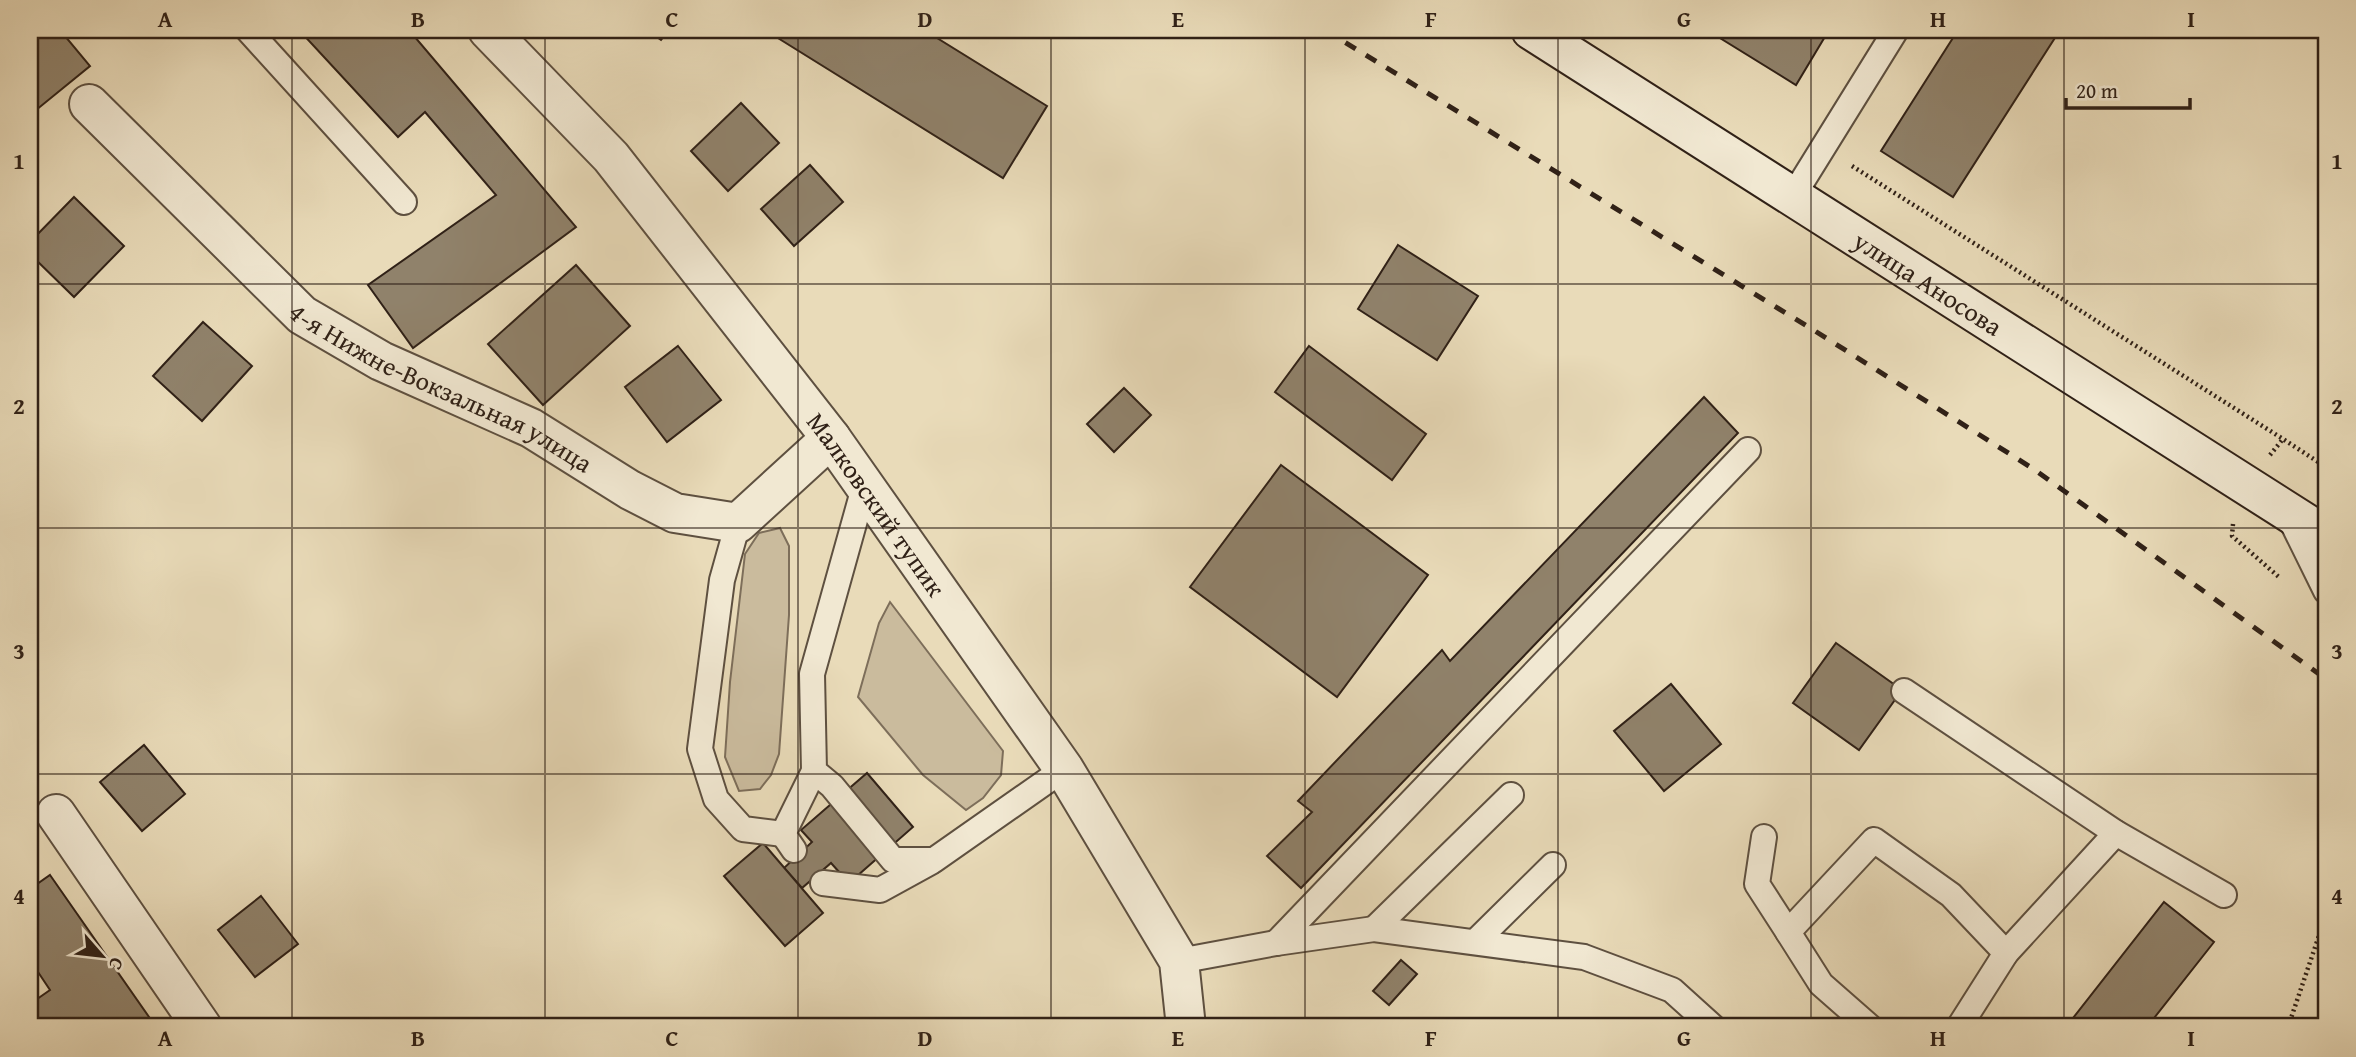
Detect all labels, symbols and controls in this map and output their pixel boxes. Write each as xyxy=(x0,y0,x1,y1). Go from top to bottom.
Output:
text: A xyxy=(158,2,173,35)
text: B xyxy=(411,2,425,35)
text: C xyxy=(665,2,679,35)
text: D xyxy=(918,2,933,35)
text: E xyxy=(1172,2,1184,35)
text: F xyxy=(1425,2,1437,35)
text: G xyxy=(1677,2,1691,35)
text: H xyxy=(1930,2,1946,35)
text: I xyxy=(2187,2,2195,35)
scale bar xyxy=(2066,66,2190,110)
text: 20 m xyxy=(2076,75,2118,106)
text: 1 xyxy=(13,144,25,177)
text: 1 xyxy=(2331,144,2343,177)
street label: улица Аносова xyxy=(1845,220,2011,345)
street label: 4-я Нижне-Вокзальная улица xyxy=(280,293,601,482)
text: 2 xyxy=(13,389,25,422)
text: 2 xyxy=(2331,389,2343,422)
street label: Малковский тупик xyxy=(798,403,956,604)
text: 3 xyxy=(13,634,25,667)
text: 3 xyxy=(2331,634,2343,667)
text: 4 xyxy=(13,879,25,912)
text: 4 xyxy=(2331,879,2343,912)
north arrow xyxy=(66,920,136,990)
text: С xyxy=(102,953,132,976)
text: A xyxy=(158,1021,173,1054)
text: B xyxy=(411,1021,425,1054)
text: C xyxy=(665,1021,679,1054)
text: D xyxy=(918,1021,933,1054)
text: E xyxy=(1172,1021,1184,1054)
text: F xyxy=(1425,1021,1437,1054)
text: G xyxy=(1677,1021,1691,1054)
text: H xyxy=(1930,1021,1946,1054)
text: I xyxy=(2187,1021,2195,1054)

